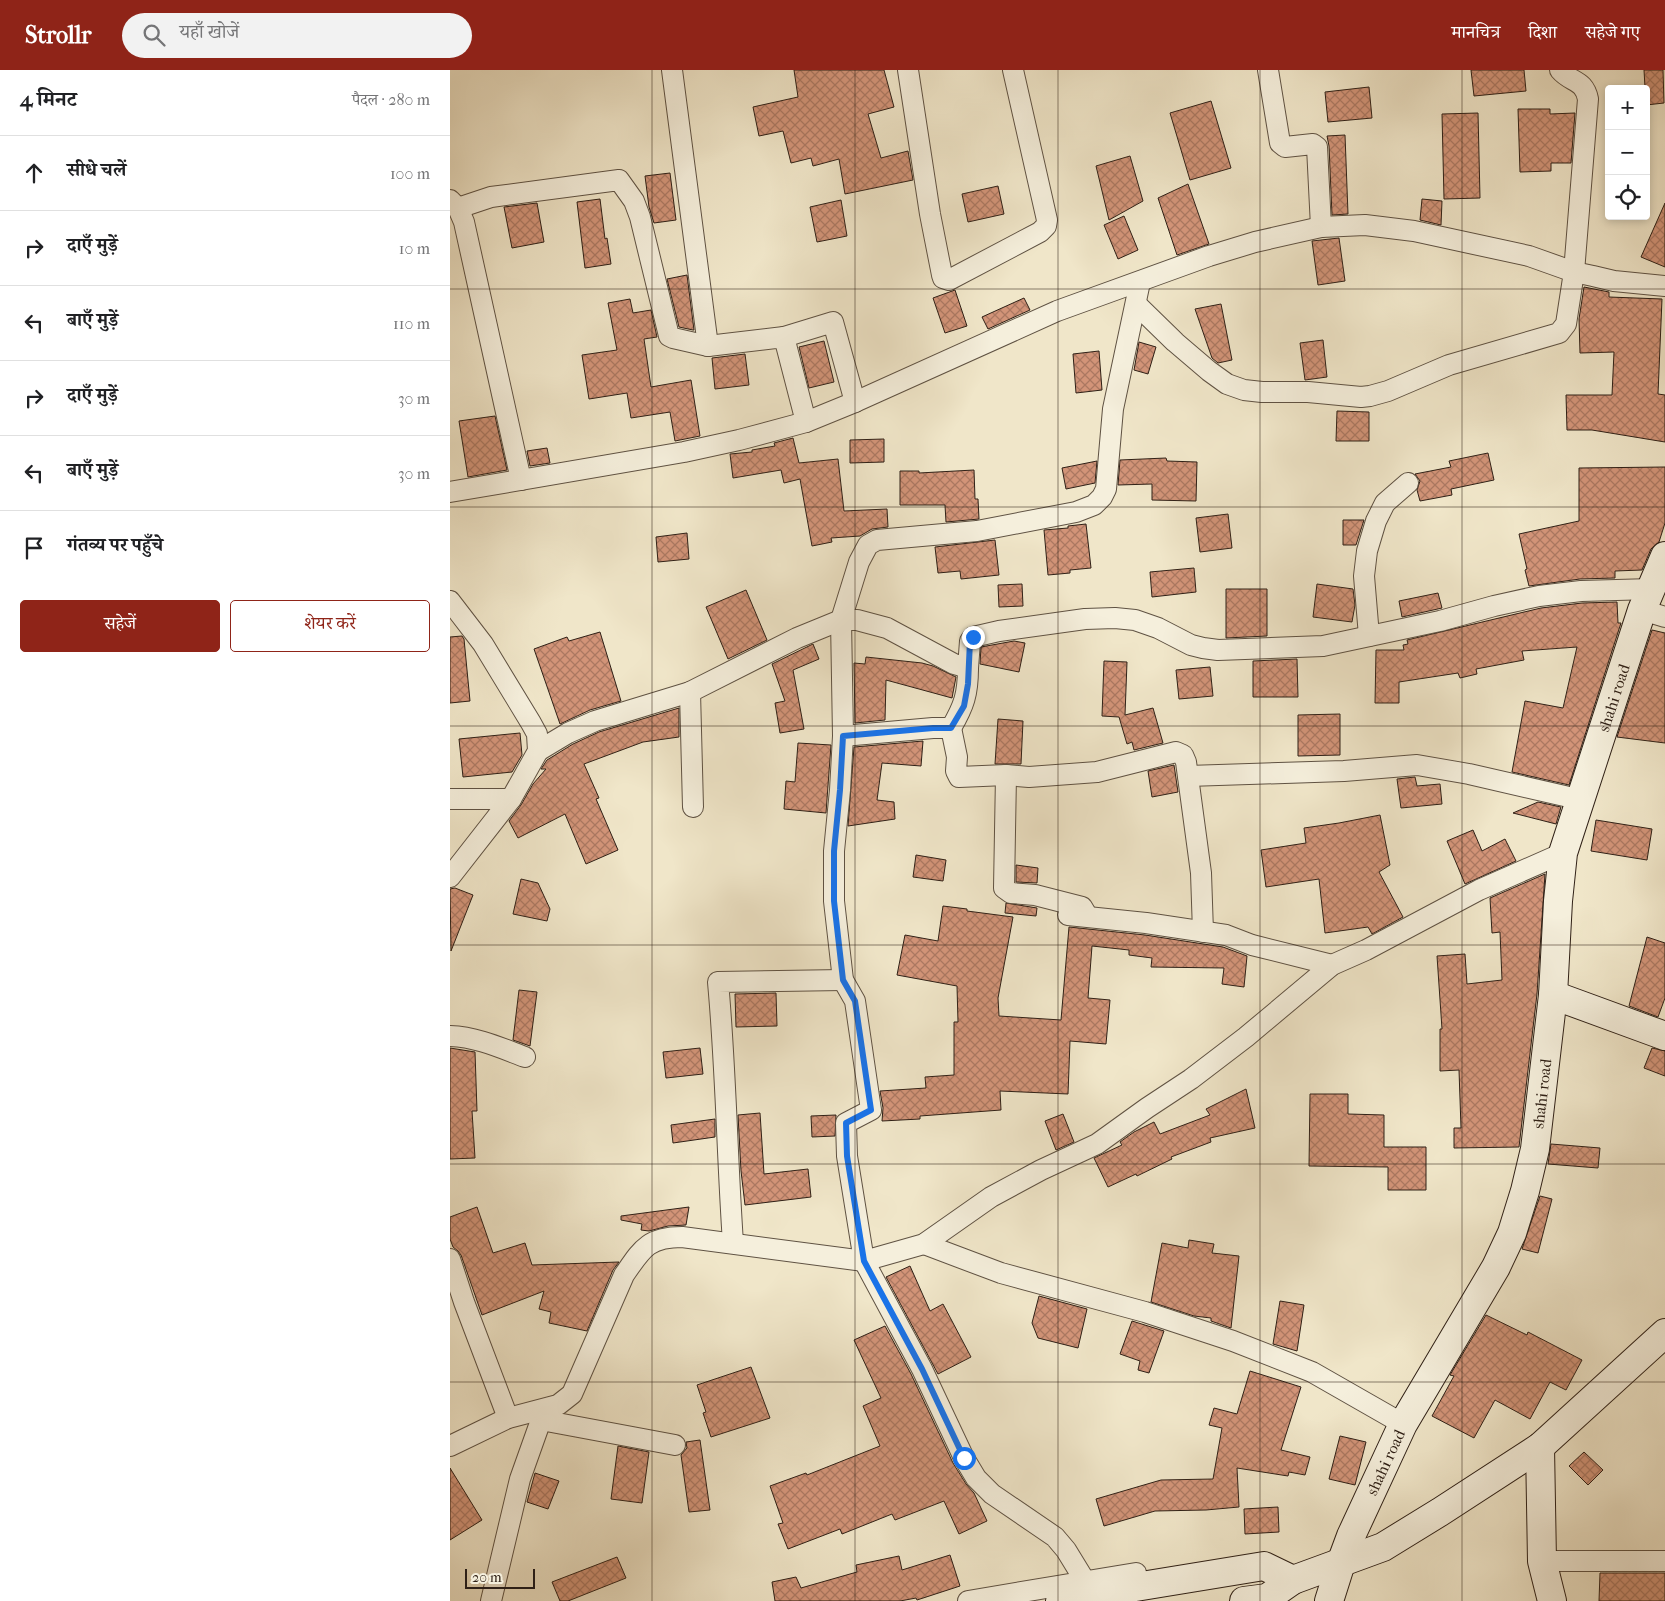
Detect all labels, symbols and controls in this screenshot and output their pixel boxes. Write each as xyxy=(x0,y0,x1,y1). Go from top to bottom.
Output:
search box xyxy=(122,13,472,58)
text: Strollr xyxy=(25,21,92,49)
icon: search xyxy=(140,21,168,49)
text: यहाँ खोजें xyxy=(180,21,239,43)
text: मानचित्र xyxy=(1452,22,1500,43)
text: दिशा xyxy=(1528,22,1557,43)
text: सहेजे गए xyxy=(1585,22,1640,43)
map controls xyxy=(1605,85,1650,220)
button: + xyxy=(1605,85,1650,130)
text: 4 मिनट xyxy=(20,87,77,111)
text: पैदल · 280 m xyxy=(352,90,430,109)
button: − xyxy=(1605,130,1650,175)
icon: ahead xyxy=(20,159,48,187)
text: सीधे चलें xyxy=(67,159,126,181)
text: 100 m xyxy=(390,164,430,183)
button: locate xyxy=(1605,175,1650,220)
icon: right xyxy=(20,234,48,262)
text: दाएँ मुड़ें xyxy=(67,234,118,256)
text: 10 m xyxy=(399,239,430,258)
icon: left xyxy=(20,309,48,337)
text: बाएँ मुड़ें xyxy=(67,309,118,331)
text: 110 m xyxy=(393,314,430,333)
icon: right xyxy=(20,384,48,412)
text: दाएँ मुड़ें xyxy=(67,384,118,406)
text: 30 m xyxy=(398,389,430,408)
icon: left xyxy=(20,459,48,487)
text: बाएँ मुड़ें xyxy=(67,459,118,481)
text: 30 m xyxy=(398,464,430,483)
icon: arrive xyxy=(20,534,48,562)
text: गंतव्य पर पहुँचे xyxy=(67,534,163,556)
button: सहेजें xyxy=(20,600,220,652)
button: शेयर करें xyxy=(230,600,430,652)
route end xyxy=(962,626,985,649)
street label: shahi road xyxy=(1594,661,1633,734)
street label: shahi road xyxy=(1528,1057,1555,1130)
street label: shahi road xyxy=(1362,1426,1409,1498)
route start xyxy=(953,1447,976,1470)
scale bar xyxy=(465,1566,535,1589)
text: 20 m xyxy=(472,1569,502,1586)

